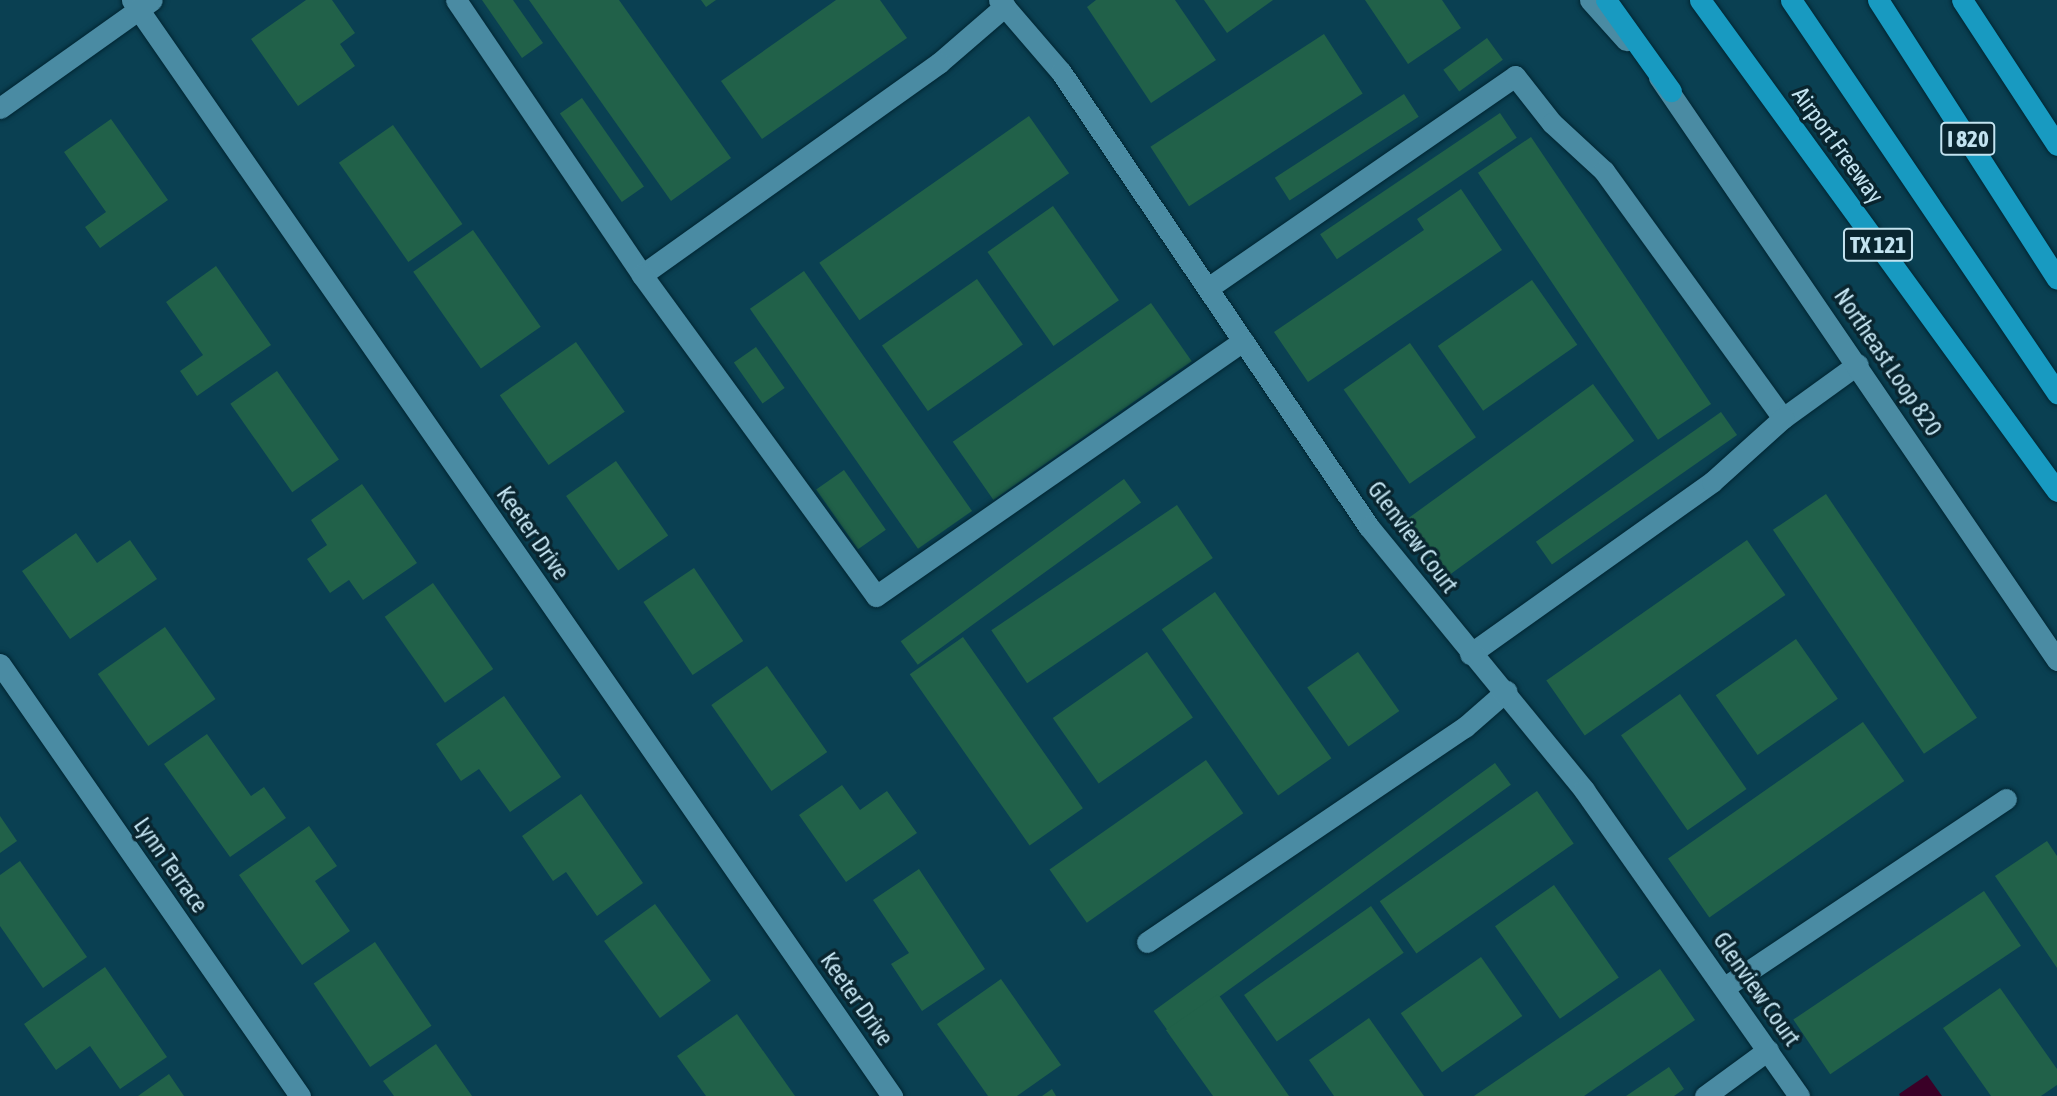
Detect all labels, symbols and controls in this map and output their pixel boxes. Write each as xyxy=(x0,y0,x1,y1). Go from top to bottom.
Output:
street label: Airport Freeway xyxy=(1786,81,1890,209)
road number: I 820 xyxy=(1940,120,1996,158)
road number: TX 121 xyxy=(1841,226,1915,264)
street label: Northeast Loop 820 xyxy=(1828,283,1948,441)
street label: Glenview Court xyxy=(1362,475,1464,599)
street label: Keeter Drive xyxy=(490,481,576,585)
street label: Lynn Terrace xyxy=(128,812,214,918)
street label: Glenview Court xyxy=(1707,926,1807,1052)
street label: Keeter Drive xyxy=(814,947,900,1051)

